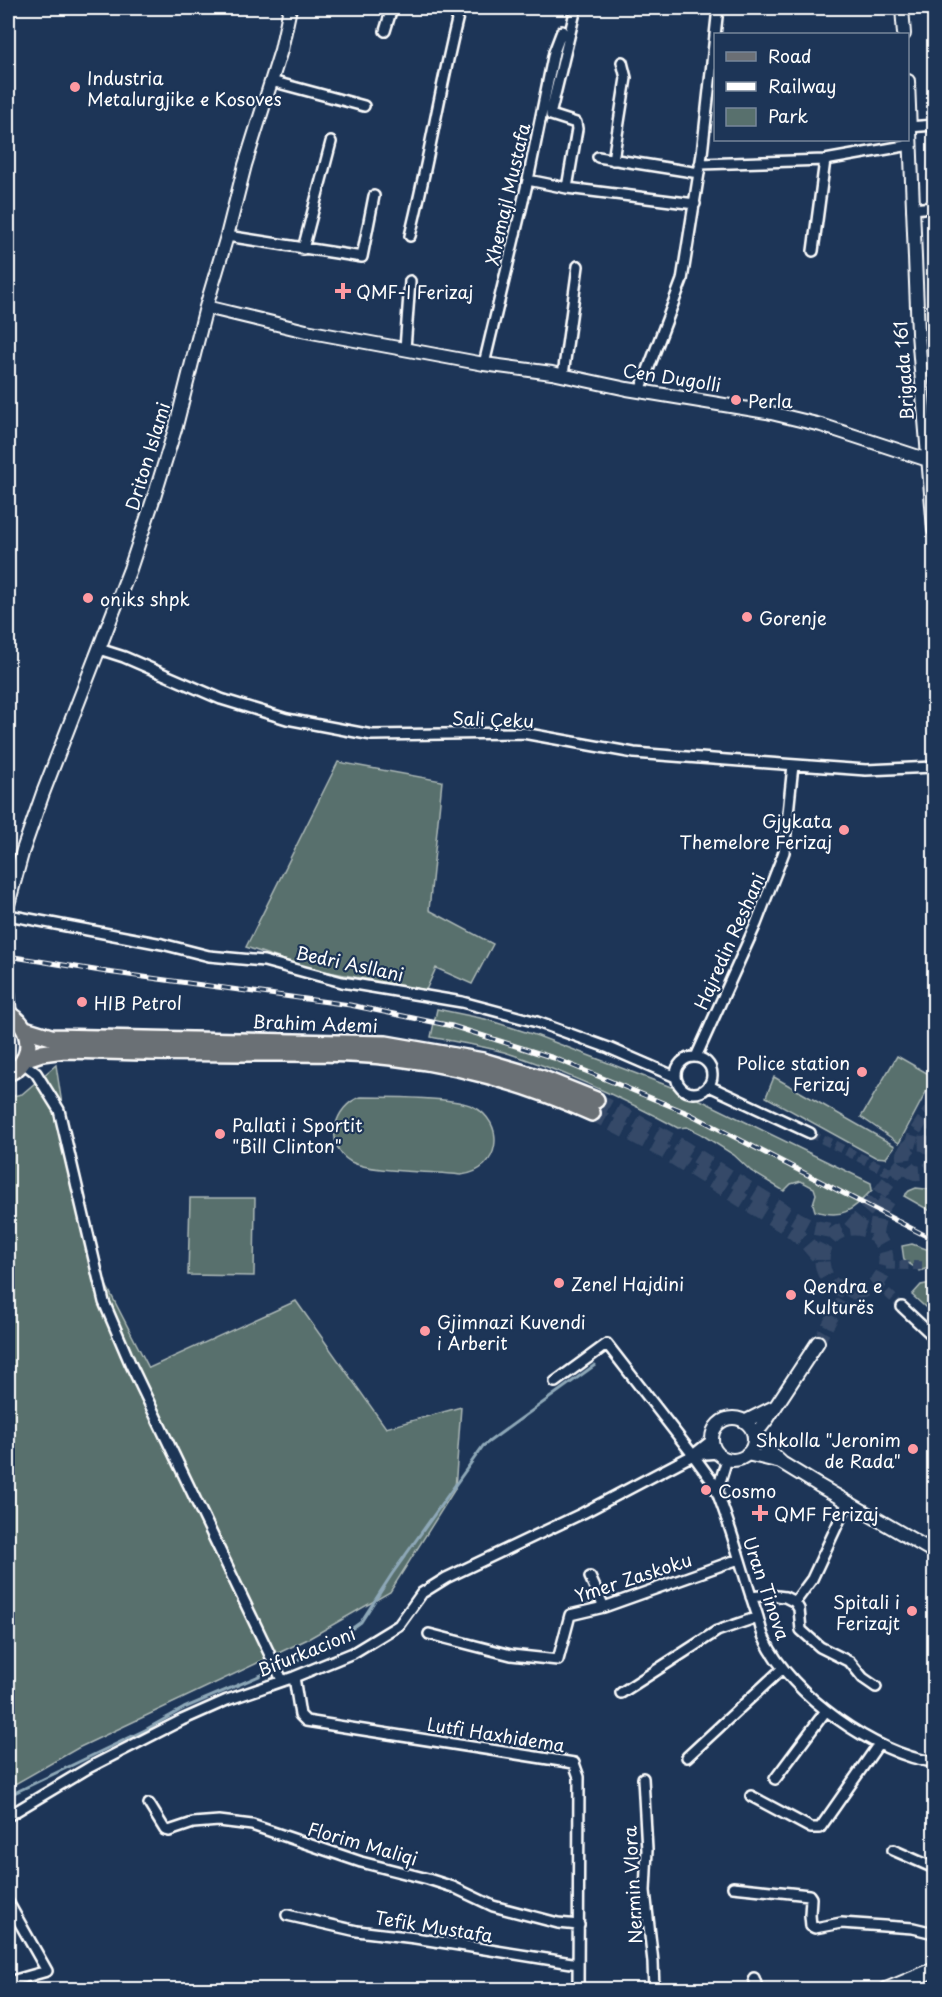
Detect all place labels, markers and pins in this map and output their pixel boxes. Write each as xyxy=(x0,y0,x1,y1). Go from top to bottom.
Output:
place label: Industria Metalurgjike e Kosoves xyxy=(87,64,282,112)
marker: Industria Metalurgjike e Kosoves xyxy=(68,80,82,94)
place label: QMF-I Ferizaj xyxy=(356,278,473,305)
marker: QMF-I Ferizaj xyxy=(334,282,352,300)
place label: Perla xyxy=(748,387,793,414)
marker: Perla xyxy=(729,393,743,407)
place label: oniks shpk xyxy=(100,585,190,612)
marker: oniks shpk xyxy=(81,591,95,605)
place label: Gorenje xyxy=(759,604,827,631)
marker: Gorenje xyxy=(740,610,754,624)
place label: Gjykata Themelore Ferizaj xyxy=(680,807,833,855)
marker: Gjykata Themelore Ferizaj xyxy=(837,823,851,837)
place label: HIB Petrol xyxy=(94,989,182,1016)
marker: HIB Petrol xyxy=(75,995,89,1009)
place label: Police station Ferizaj xyxy=(737,1049,850,1097)
marker: Police station Ferizaj xyxy=(855,1065,869,1079)
place label: Pallati i Sportit "Bill Clinton" xyxy=(232,1111,363,1159)
marker: Pallati i Sportit "Bill Clinton" xyxy=(213,1127,227,1141)
place label: Zenel Hajdini xyxy=(571,1270,684,1297)
place label: Qendra e Kulturës xyxy=(803,1272,882,1320)
marker: Zenel Hajdini xyxy=(552,1276,566,1290)
marker: Qendra e Kulturës xyxy=(784,1288,798,1302)
place label: Gjimnazi Kuvendi i Arberit xyxy=(437,1308,586,1356)
marker: Gjimnazi Kuvendi i Arberit xyxy=(418,1324,432,1338)
place label: Shkolla "Jeronim de Rada" xyxy=(756,1426,901,1474)
marker: Shkolla "Jeronim de Rada" xyxy=(906,1442,920,1456)
place label: Cosmo xyxy=(718,1477,776,1504)
marker: Cosmo xyxy=(699,1483,713,1497)
place label: QMF Ferizaj xyxy=(774,1500,879,1527)
marker: QMF Ferizaj xyxy=(751,1504,769,1522)
place label: Spitali i Ferizajt xyxy=(833,1588,900,1636)
marker: Spitali i Ferizajt xyxy=(905,1604,919,1618)

